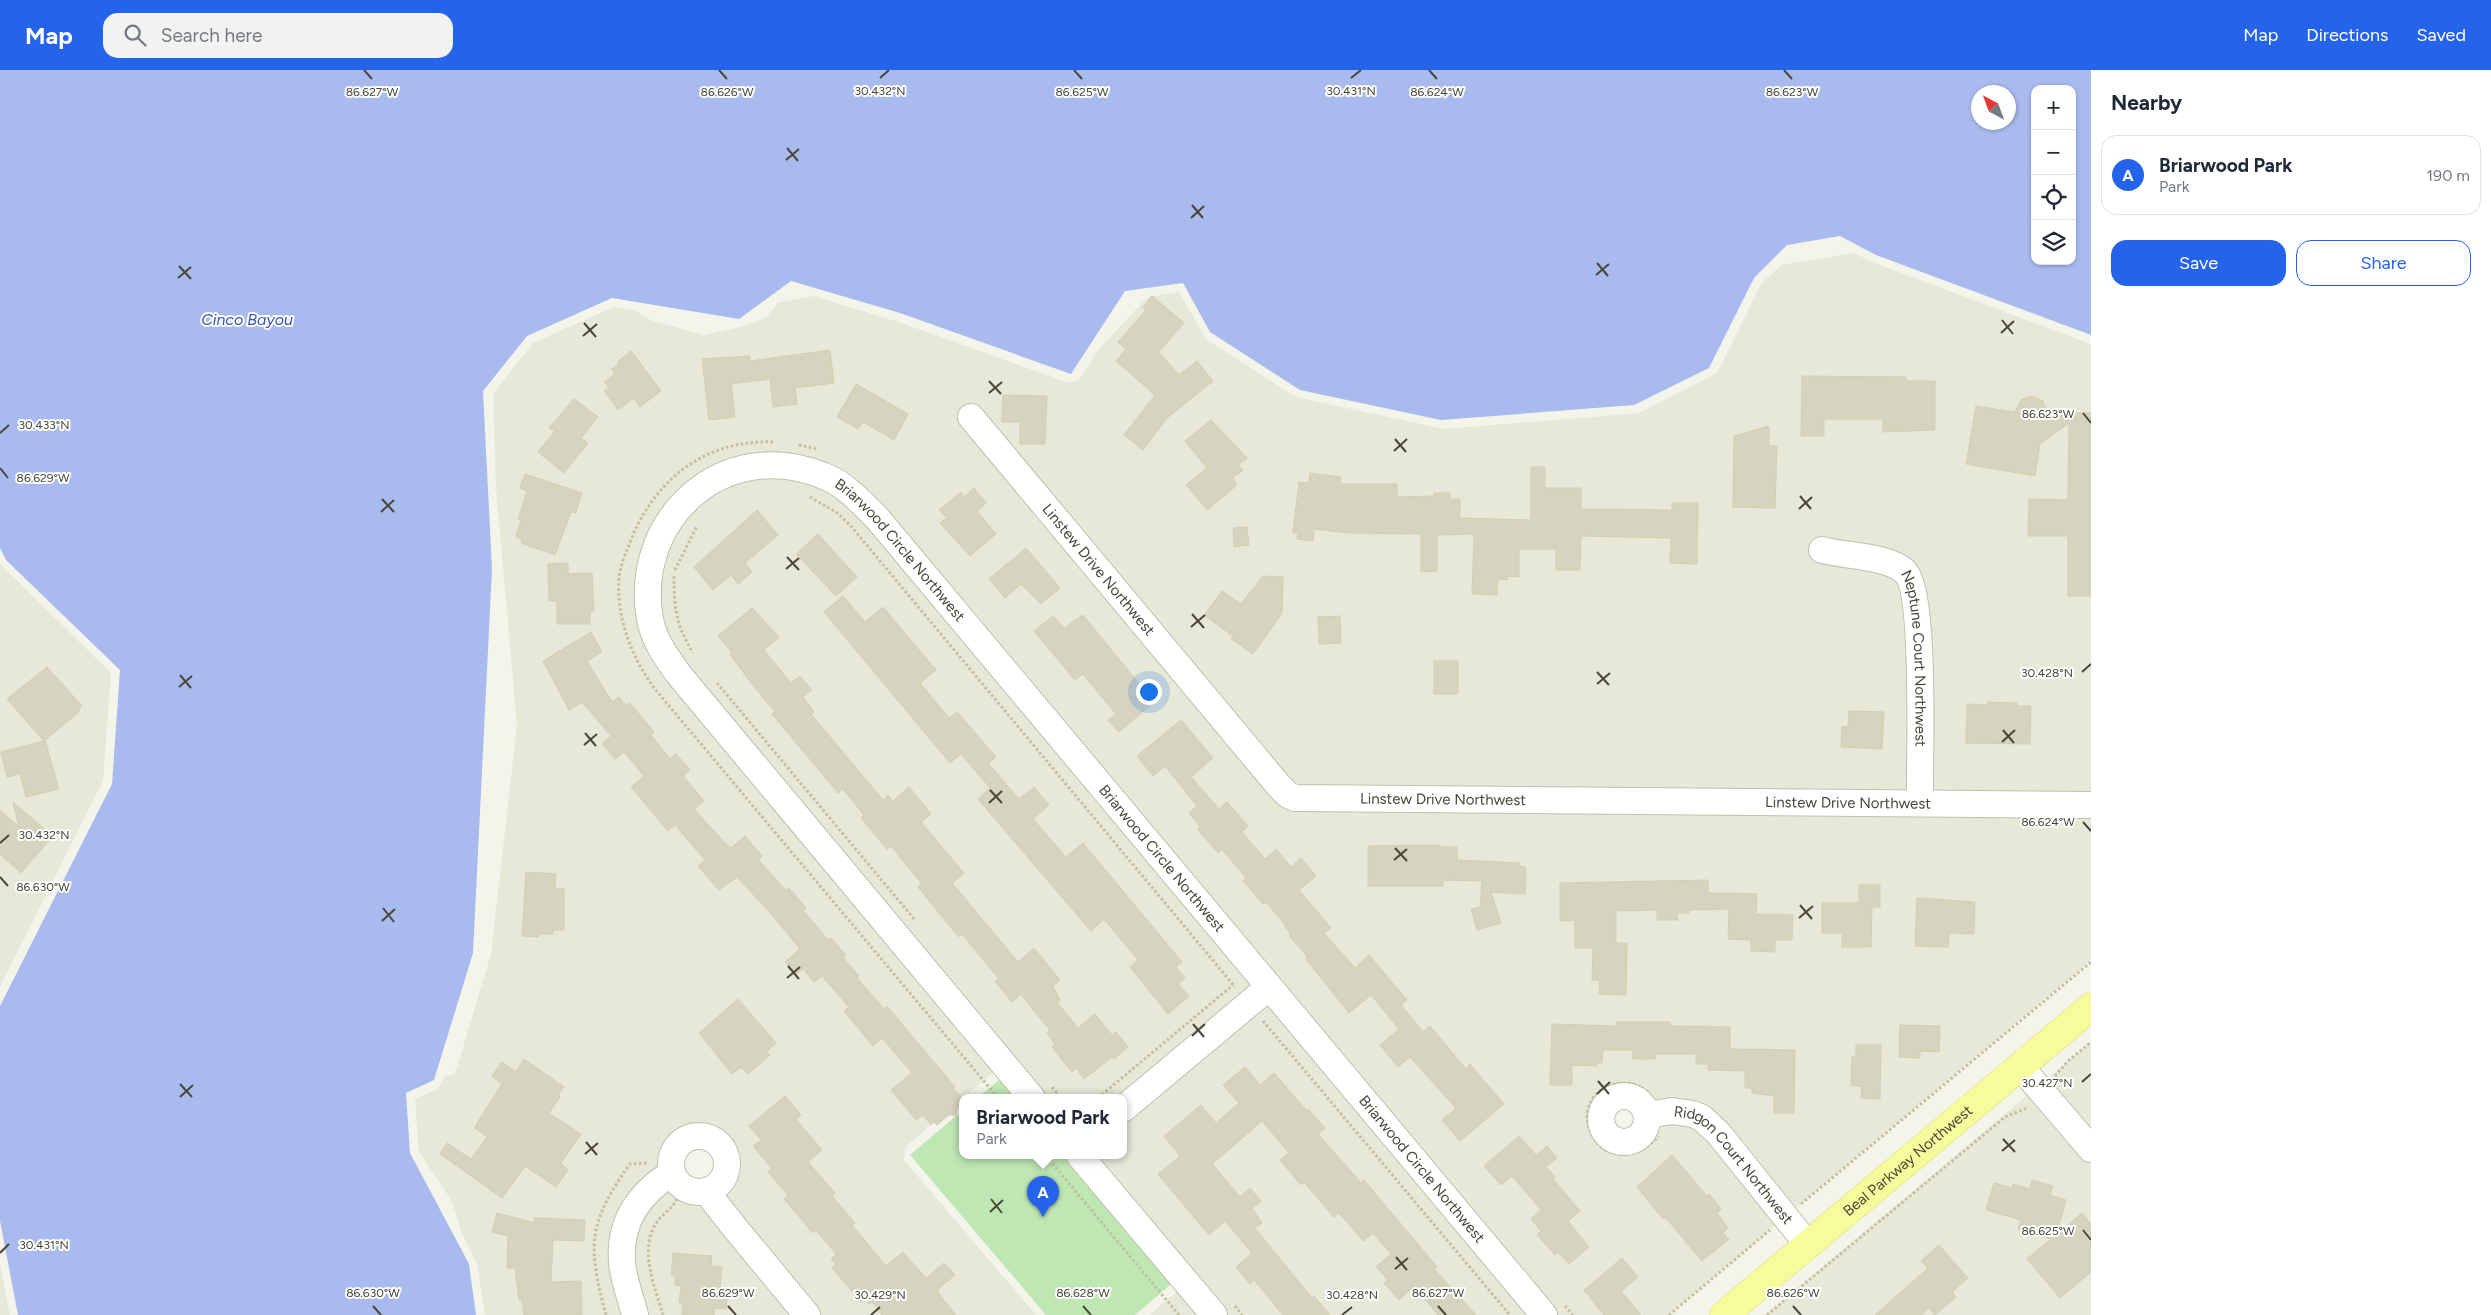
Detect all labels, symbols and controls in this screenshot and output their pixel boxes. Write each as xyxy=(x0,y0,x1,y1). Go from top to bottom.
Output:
search box xyxy=(103,13,453,58)
text: Map xyxy=(25,21,73,50)
icon: search xyxy=(121,21,149,49)
text: Search here xyxy=(161,24,262,47)
text: Map xyxy=(2243,24,2278,46)
text: Directions xyxy=(2306,24,2388,46)
text: Saved xyxy=(2416,24,2466,46)
text: 30.432°N xyxy=(854,84,906,98)
text: 30.431°N xyxy=(1326,84,1376,98)
text: 86.627°W xyxy=(346,85,399,99)
text: 86.626°W xyxy=(701,85,754,99)
text: 86.625°W xyxy=(1055,85,1109,99)
text: 86.624°W xyxy=(1410,85,1464,99)
text: 86.623°W xyxy=(1766,85,1819,99)
north arrow xyxy=(1971,85,2016,130)
map controls xyxy=(2031,85,2076,265)
button: + xyxy=(2031,85,2076,130)
text: Nearby xyxy=(2111,90,2182,115)
button: − xyxy=(2031,130,2076,175)
text: Briarwood Park xyxy=(2159,154,2292,177)
text: A xyxy=(2122,166,2134,185)
text: 190 m xyxy=(2427,166,2470,185)
button: locate xyxy=(2031,175,2076,220)
text: Park xyxy=(2159,177,2189,196)
button: layers xyxy=(2031,220,2076,265)
button: Save xyxy=(2111,240,2286,286)
button: Share xyxy=(2296,240,2471,286)
water label: Cinco Bayou xyxy=(201,310,293,329)
text: 86.623°W xyxy=(2022,407,2075,421)
text: 30.433°N xyxy=(19,418,69,432)
text: 86.629°W xyxy=(17,471,70,485)
street label: Briarwood Circle Northwest xyxy=(831,475,969,625)
street label: Linstew Drive Northwest xyxy=(1038,500,1159,640)
street label: Neptune Court Northwest xyxy=(1897,567,1930,747)
text: 30.428°N xyxy=(2021,666,2073,680)
your location xyxy=(1136,679,1162,705)
street label: Briarwood Circle Northwest xyxy=(1095,781,1229,936)
street label: Linstew Drive Northwest xyxy=(1360,790,1526,809)
street label: Linstew Drive Northwest xyxy=(1765,793,1931,813)
text: 86.624°W xyxy=(2021,815,2075,829)
text: 30.432°N xyxy=(18,828,70,842)
text: 86.630°W xyxy=(16,880,70,894)
text: 30.427°N xyxy=(2021,1076,2073,1090)
street label: Briarwood Circle Northwest xyxy=(1355,1092,1489,1247)
popup xyxy=(959,1094,1127,1159)
street label: Beal Parkway Northwest xyxy=(1840,1101,1976,1220)
street label: Ridgon Court Northwest xyxy=(1673,1102,1797,1228)
text: Briarwood Park xyxy=(976,1106,1110,1129)
text: Park xyxy=(976,1129,1007,1148)
pin: A xyxy=(1027,1176,1059,1217)
text: 86.625°W xyxy=(2021,1224,2075,1238)
text: 30.431°N xyxy=(19,1238,69,1252)
text: 86.630°W xyxy=(346,1286,400,1300)
text: 86.629°W xyxy=(702,1286,755,1300)
text: 86.628°W xyxy=(1056,1286,1110,1300)
text: 86.627°W xyxy=(1412,1286,1465,1300)
text: 86.626°W xyxy=(1767,1286,1820,1300)
text: 30.429°N xyxy=(854,1288,906,1302)
text: 30.428°N xyxy=(1326,1288,1378,1302)

